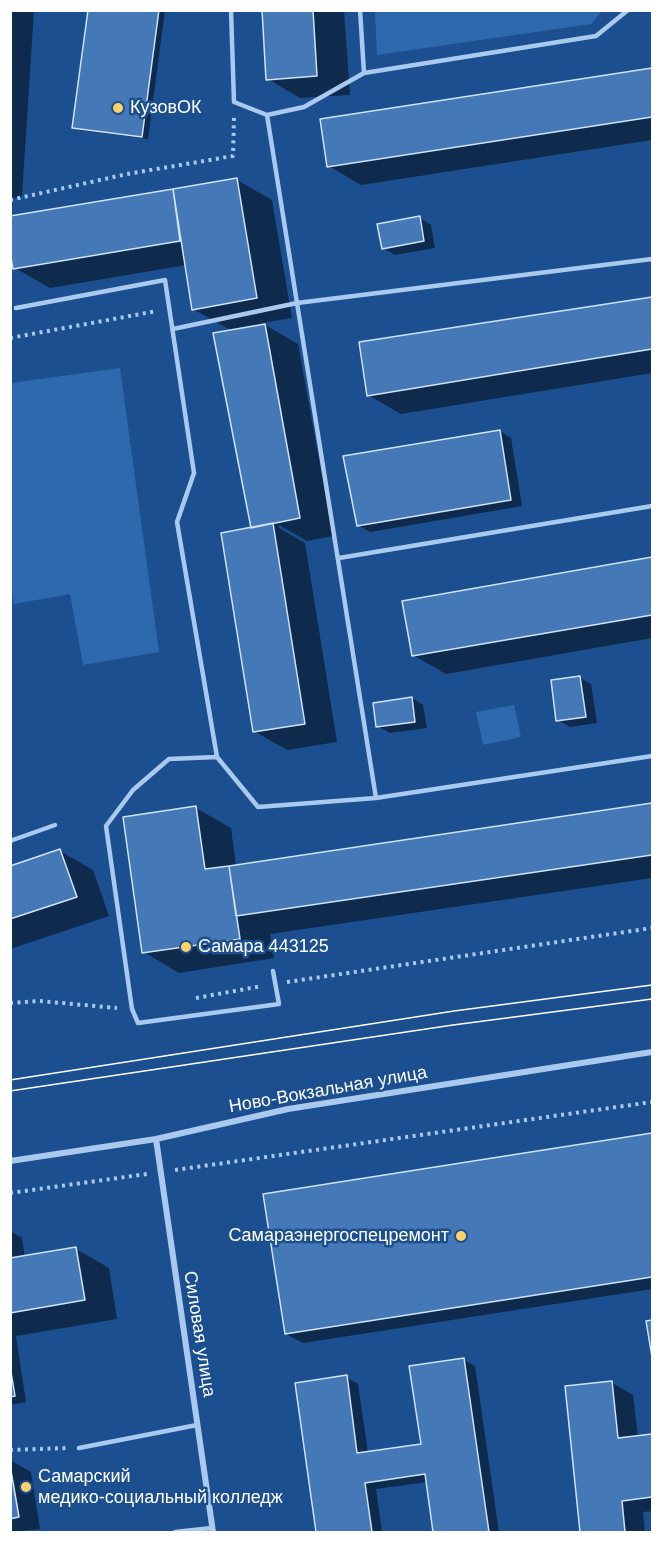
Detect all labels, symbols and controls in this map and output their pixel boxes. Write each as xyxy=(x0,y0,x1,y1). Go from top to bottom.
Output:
place label: КузовОК xyxy=(130,97,202,119)
marker: КузовОК xyxy=(111,101,125,115)
place label: Самара 443125 xyxy=(198,936,329,958)
marker: Самара 443125 xyxy=(179,940,193,954)
street label: Ново-Вокзальная улица xyxy=(227,1062,429,1118)
place label: Самараэнергоспецремонт xyxy=(228,1225,449,1247)
marker: Самараэнергоспецремонт xyxy=(454,1229,468,1243)
street label: Силовая улица xyxy=(178,1269,220,1399)
place label: Самарский медико-социальный колледж xyxy=(38,1466,283,1508)
marker: Самарский медико-социальный колледж xyxy=(19,1480,33,1494)

